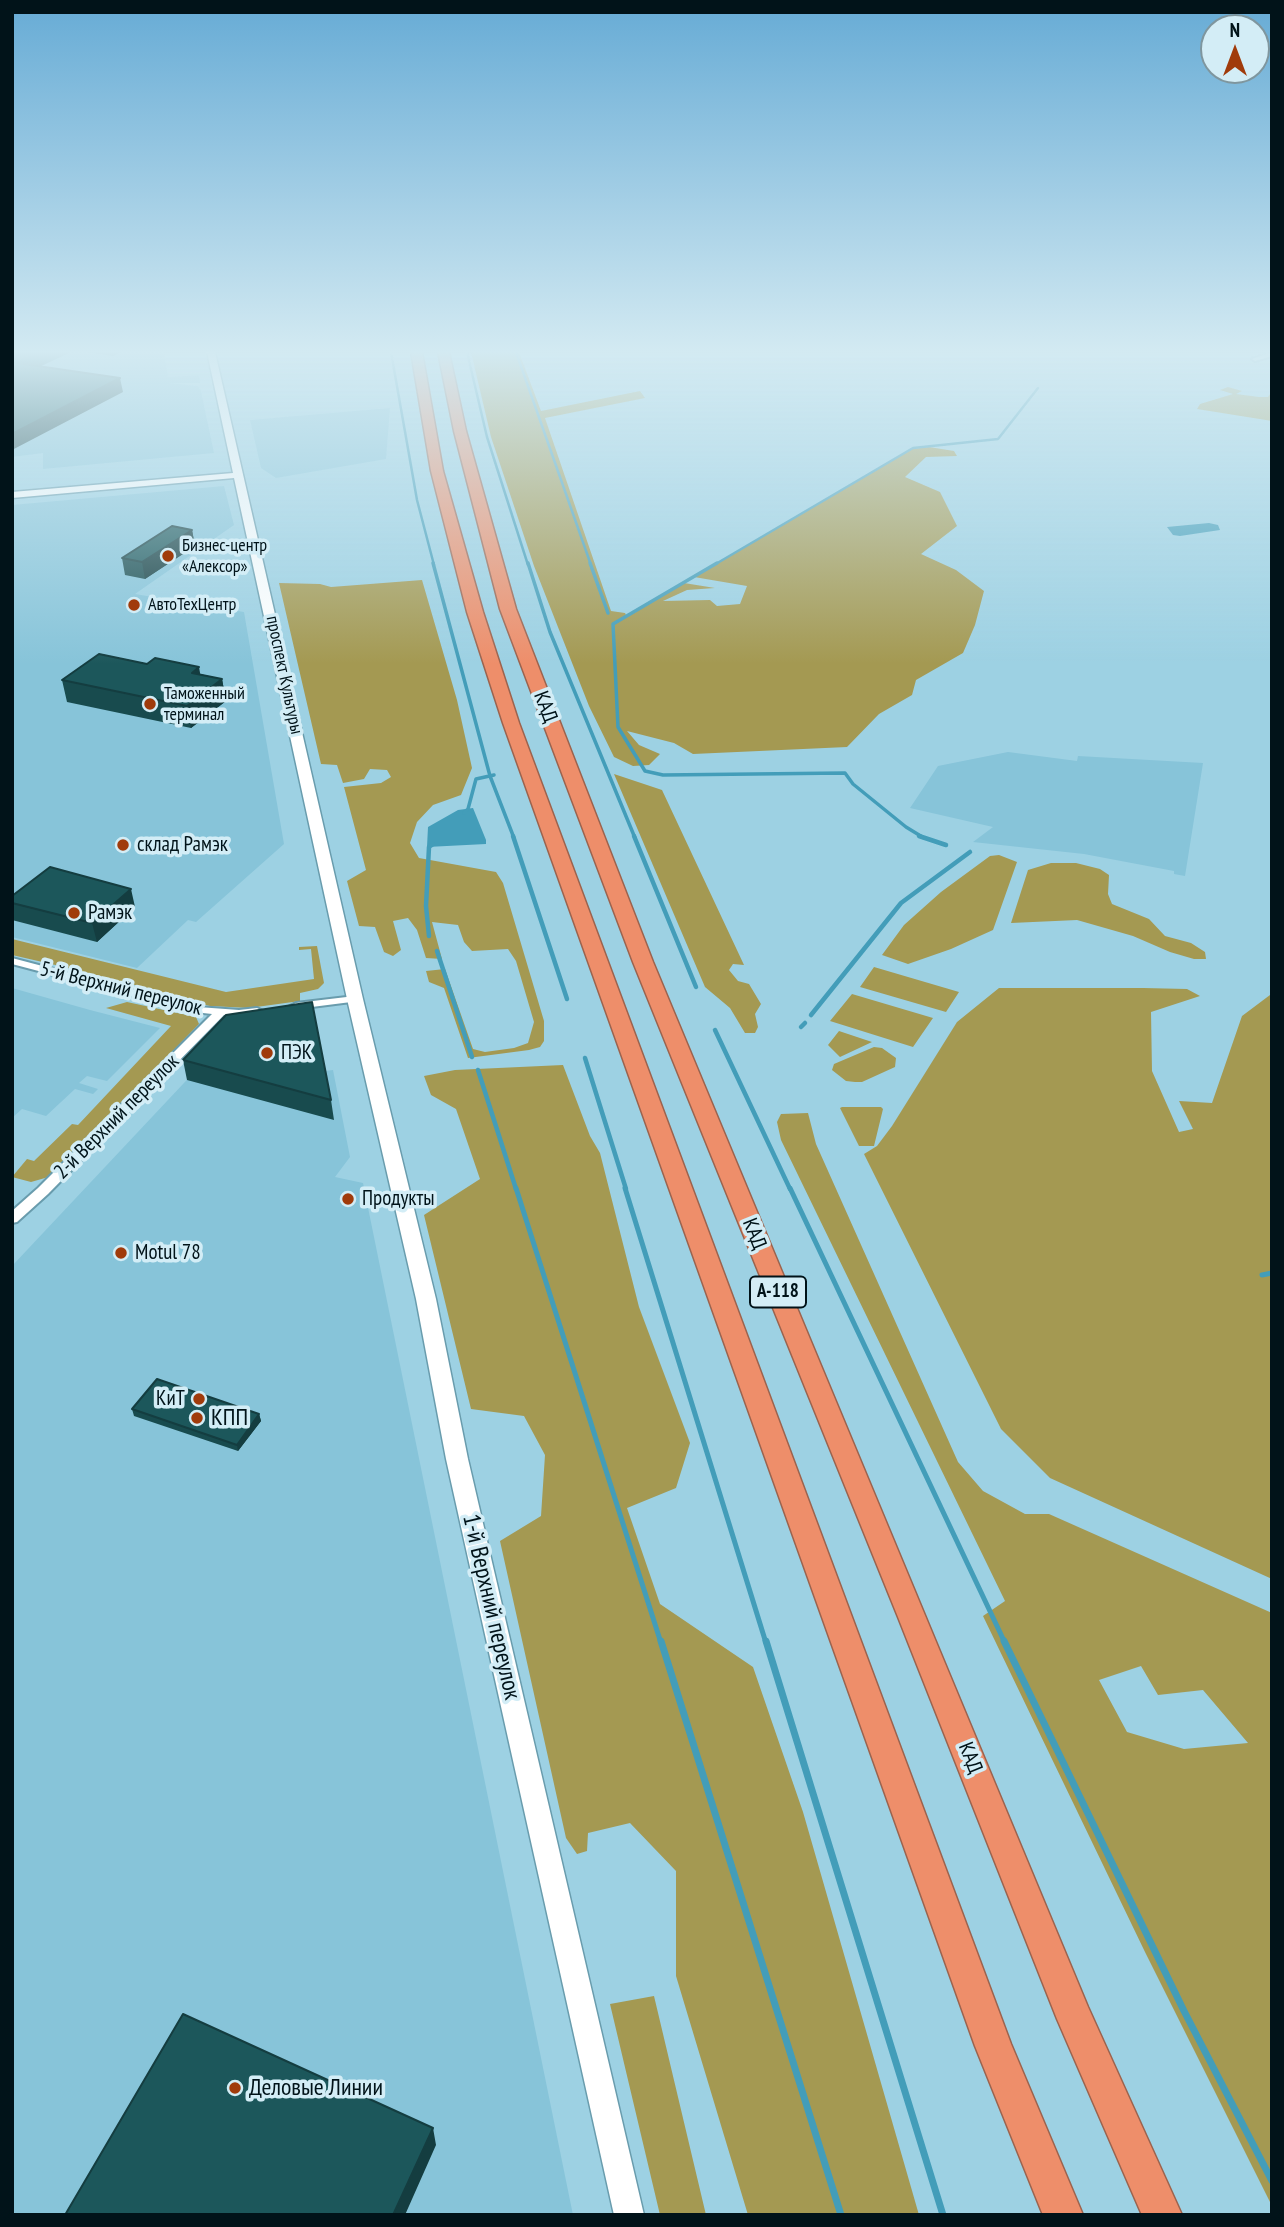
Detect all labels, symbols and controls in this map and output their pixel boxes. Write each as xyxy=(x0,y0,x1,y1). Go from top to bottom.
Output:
north arrow xyxy=(1200,14,1270,84)
text: N xyxy=(1230,18,1240,42)
place label: Бизнес-центр «Алексор» xyxy=(182,535,267,578)
marker: Бизнес-центр «Алексор» xyxy=(160,548,176,564)
place label: АвтоТехЦентр xyxy=(148,594,236,616)
marker: АвтоТехЦентр xyxy=(126,597,142,613)
street label: проспект Культуры xyxy=(261,614,307,736)
place label: Таможенный терминал xyxy=(164,683,245,726)
street label: КАД xyxy=(528,688,562,726)
marker: Таможенный терминал xyxy=(142,696,158,712)
place label: склад Рамэк xyxy=(137,832,228,858)
marker: склад Рамэк xyxy=(115,837,131,853)
place label: Рамэк xyxy=(88,900,132,926)
marker: Рамэк xyxy=(66,905,82,921)
street label: 5-й Верхний переулок xyxy=(37,957,205,1021)
place label: ПЭК xyxy=(281,1040,312,1066)
marker: ПЭК xyxy=(259,1045,275,1061)
street label: 2-й Верхний переулок xyxy=(49,1049,185,1185)
place label: Продукты xyxy=(362,1186,435,1212)
marker: Продукты xyxy=(340,1191,356,1207)
street label: КАД xyxy=(736,1215,772,1253)
place label: Motul 78 xyxy=(135,1240,201,1266)
marker: Motul 78 xyxy=(113,1245,129,1261)
road number: А-118 xyxy=(750,1276,806,1308)
place label: КиТ xyxy=(156,1386,185,1412)
marker: КиТ xyxy=(191,1391,207,1407)
place label: КПП xyxy=(211,1404,248,1432)
marker: КПП xyxy=(189,1410,205,1426)
street label: 1-й Верхний переулок xyxy=(456,1511,526,1703)
street label: КАД xyxy=(952,1739,988,1777)
place label: Деловые Линии xyxy=(249,2074,383,2102)
marker: Деловые Линии xyxy=(227,2080,243,2096)

